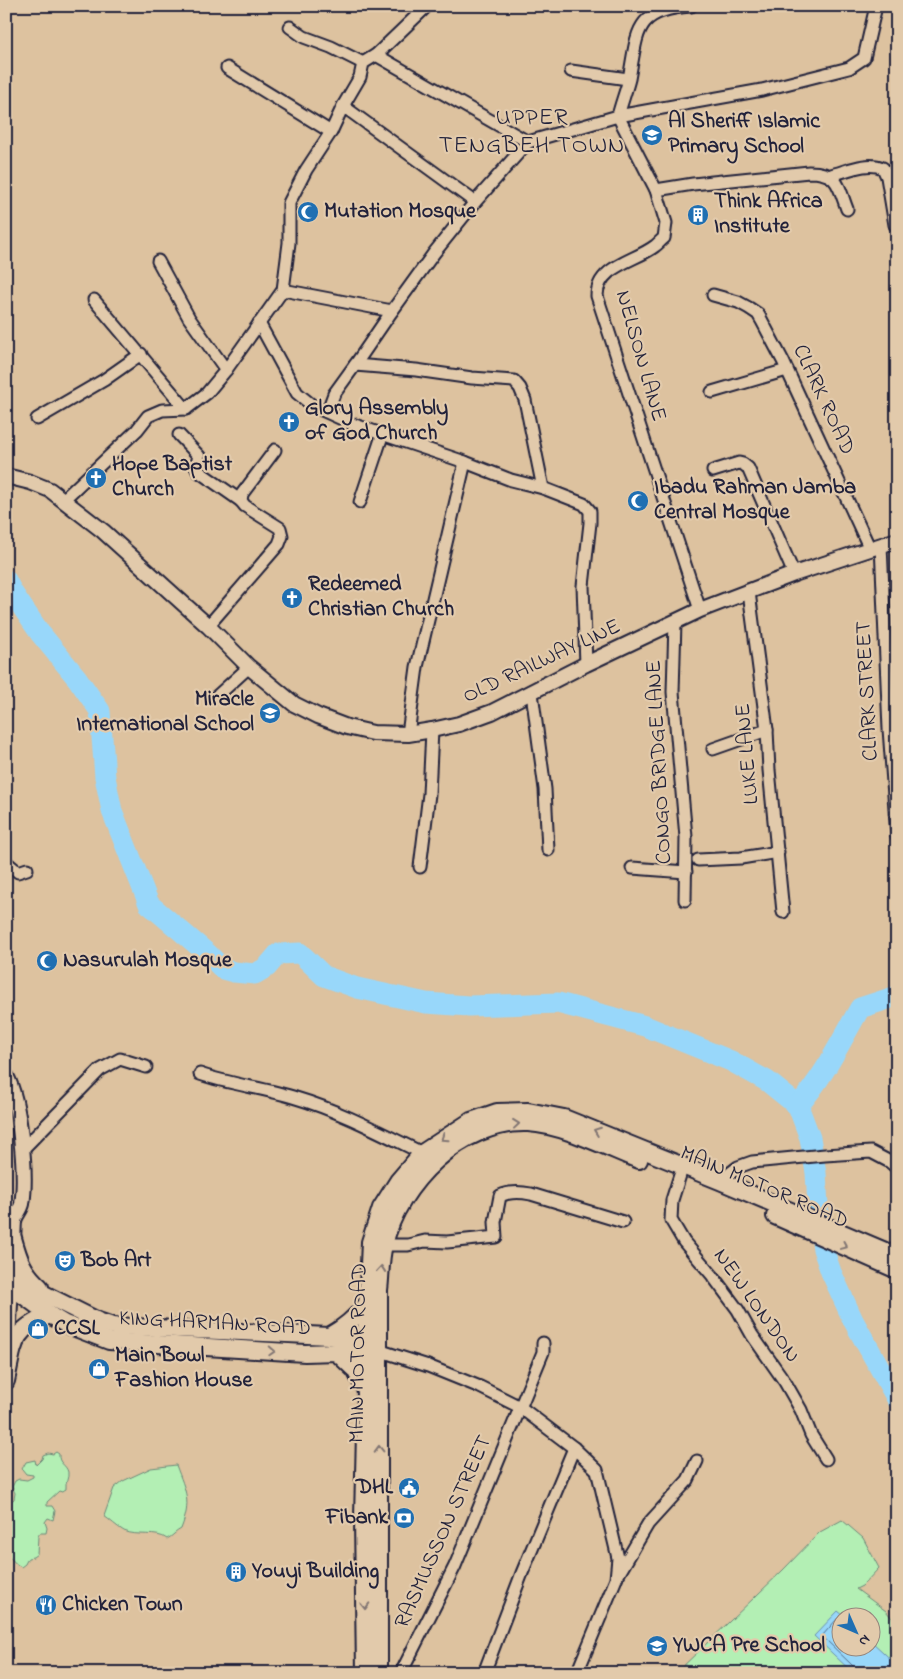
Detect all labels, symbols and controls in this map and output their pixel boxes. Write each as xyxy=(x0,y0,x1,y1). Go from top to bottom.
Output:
district label: UPPER TENGBEH TOWN xyxy=(439,101,625,164)
place label: Al Sheriff Islamic Primary School xyxy=(668,106,821,164)
school or university icon: Al Sheriff Islamic Primary School xyxy=(640,123,664,147)
place label: Think Africa Institute xyxy=(714,186,823,243)
place label: Mutation Mosque xyxy=(324,196,477,228)
mosque icon: Mutation Mosque xyxy=(296,200,320,224)
building icon: Think Africa Institute xyxy=(686,203,710,227)
street label: NELSON LANE xyxy=(606,287,674,425)
street label: CLARK ROAD xyxy=(783,339,863,461)
place label: Glory Assembly of God Church xyxy=(305,393,448,450)
church icon: Glory Assembly of God Church xyxy=(277,410,301,434)
place label: Hope Baptist Church xyxy=(112,449,233,506)
church icon: Hope Baptist Church xyxy=(84,466,108,490)
place label: Ibadu Rahman Jamba Central Mosque xyxy=(654,472,856,529)
mosque icon: Ibadu Rahman Jamba Central Mosque xyxy=(626,489,650,513)
place label: Redeemed Christian Church xyxy=(308,569,454,626)
church icon: Redeemed Christian Church xyxy=(280,586,304,610)
street label: OLD RAILWAY LINE xyxy=(458,611,626,713)
street label: CLARK STREET xyxy=(848,620,888,762)
street label: CONGO BRIDGE LANE xyxy=(639,659,681,865)
place label: Miracle International School xyxy=(76,684,255,741)
school or university icon: Miracle International School xyxy=(258,701,282,725)
street label: LUKE LANE xyxy=(728,702,768,806)
place label: Nasurulah Mosque xyxy=(63,945,233,977)
mosque icon: Nasurulah Mosque xyxy=(35,949,59,973)
one-way arrow xyxy=(512,1119,520,1130)
one-way arrow xyxy=(593,1126,602,1137)
one-way arrow xyxy=(441,1132,450,1141)
street label: MAIN MOTOR ROAD xyxy=(675,1138,853,1238)
one-way arrow xyxy=(839,1240,848,1251)
street label: NEW LONDON xyxy=(705,1242,807,1370)
place label: Bob Art xyxy=(80,1245,152,1277)
theatre icon: Bob Art xyxy=(53,1249,77,1273)
street label: MAIN MOTOR ROAD xyxy=(341,1263,377,1443)
one-way arrow xyxy=(376,1265,387,1273)
street label: KING HARMAN ROAD xyxy=(118,1303,312,1345)
place label: CCSL xyxy=(54,1313,101,1345)
shop icon: CCSL xyxy=(26,1317,50,1341)
place label: Main Bowl Fashion House xyxy=(114,1340,253,1397)
one-way arrow xyxy=(268,1346,276,1357)
shop icon: Main Bowl Fashion House xyxy=(87,1357,111,1381)
street label: RASMUSSON STREET xyxy=(387,1430,501,1634)
one-way arrow xyxy=(374,1445,384,1452)
place label: DHL xyxy=(355,1472,394,1504)
public building icon: DHL xyxy=(397,1476,421,1500)
place label: Fibank xyxy=(325,1502,389,1534)
bank icon: Fibank xyxy=(392,1506,416,1530)
place label: Youyi Building xyxy=(251,1556,379,1589)
building icon: Youyi Building xyxy=(224,1560,248,1584)
place label: Chicken Town xyxy=(62,1589,183,1621)
restaurant icon: Chicken Town xyxy=(34,1593,58,1617)
one-way arrow xyxy=(360,1602,370,1610)
north arrow xyxy=(830,1606,880,1656)
text: N xyxy=(853,1629,875,1651)
place label: YWCA Pre School xyxy=(672,1630,825,1662)
school or university icon: YWCA Pre School xyxy=(645,1634,669,1658)

